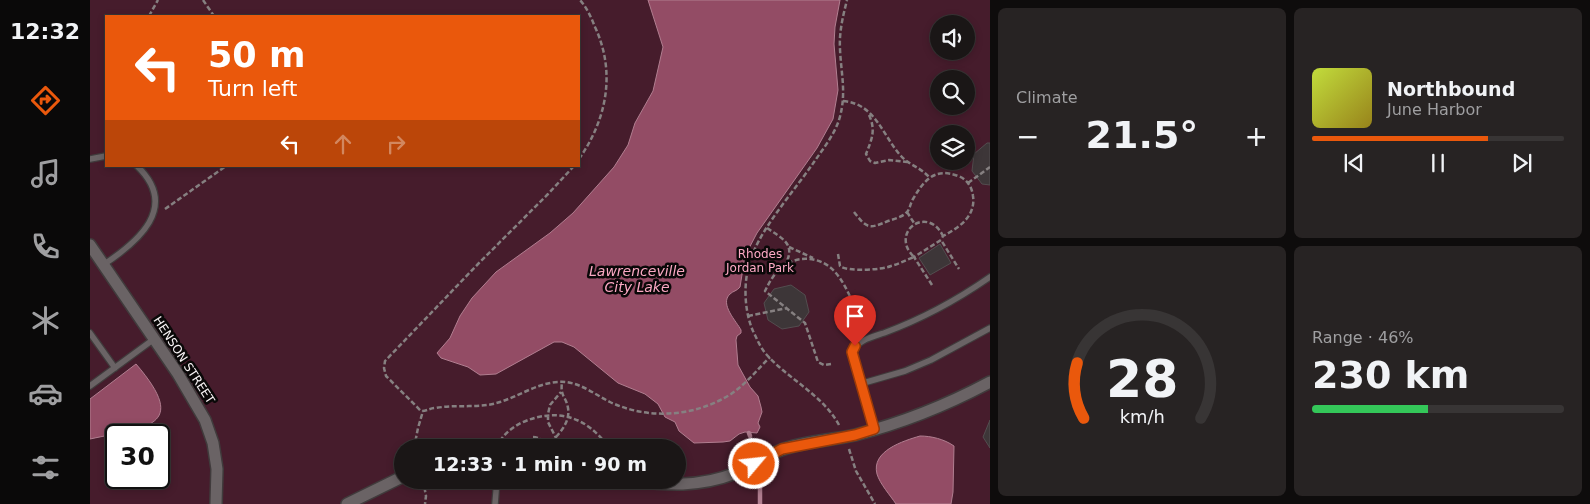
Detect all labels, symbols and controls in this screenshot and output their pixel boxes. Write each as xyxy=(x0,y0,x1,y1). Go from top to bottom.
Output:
map controls xyxy=(930,15,975,170)
button: sound xyxy=(930,15,975,60)
text: 12:32 xyxy=(10,19,80,44)
icon: left xyxy=(125,35,190,100)
text: 50 m xyxy=(208,35,305,75)
button: search xyxy=(930,70,975,115)
text: Turn left xyxy=(208,76,297,101)
text: Northbound xyxy=(1387,78,1515,100)
icon: directions xyxy=(28,83,63,118)
text: Climate xyxy=(1016,88,1078,107)
text: June Harbor xyxy=(1387,100,1482,119)
text: 21.5° xyxy=(1086,113,1198,157)
text: − xyxy=(1016,120,1039,153)
text: + xyxy=(1245,120,1268,153)
button: layers xyxy=(930,125,975,170)
icon: left xyxy=(276,130,304,158)
icon: ahead xyxy=(329,130,357,158)
icon: right xyxy=(382,130,410,158)
icon: previous xyxy=(1340,149,1368,177)
icon: pause xyxy=(1424,149,1452,177)
icon: next xyxy=(1508,149,1536,177)
icon: music xyxy=(28,156,63,191)
icon: phone xyxy=(28,229,63,264)
park label: Rhodes Jordan Park xyxy=(725,247,794,275)
water label: Lawrenceville City Lake xyxy=(589,263,685,295)
pin xyxy=(834,295,876,346)
icon: arrive xyxy=(841,302,869,330)
icon: climate xyxy=(28,303,63,338)
street label: HENSON STREET xyxy=(151,314,218,407)
text: Range · 46% xyxy=(1312,328,1414,347)
text: 28 xyxy=(1106,349,1178,409)
text: 230 km xyxy=(1312,353,1469,397)
icon: car xyxy=(28,376,63,411)
text: km/h xyxy=(1119,406,1165,427)
speed limit sign: 30 xyxy=(105,424,170,489)
position arrow xyxy=(727,437,779,489)
icon: filters xyxy=(28,450,63,485)
text: 12:33 · 1 min · 90 m xyxy=(433,453,647,475)

